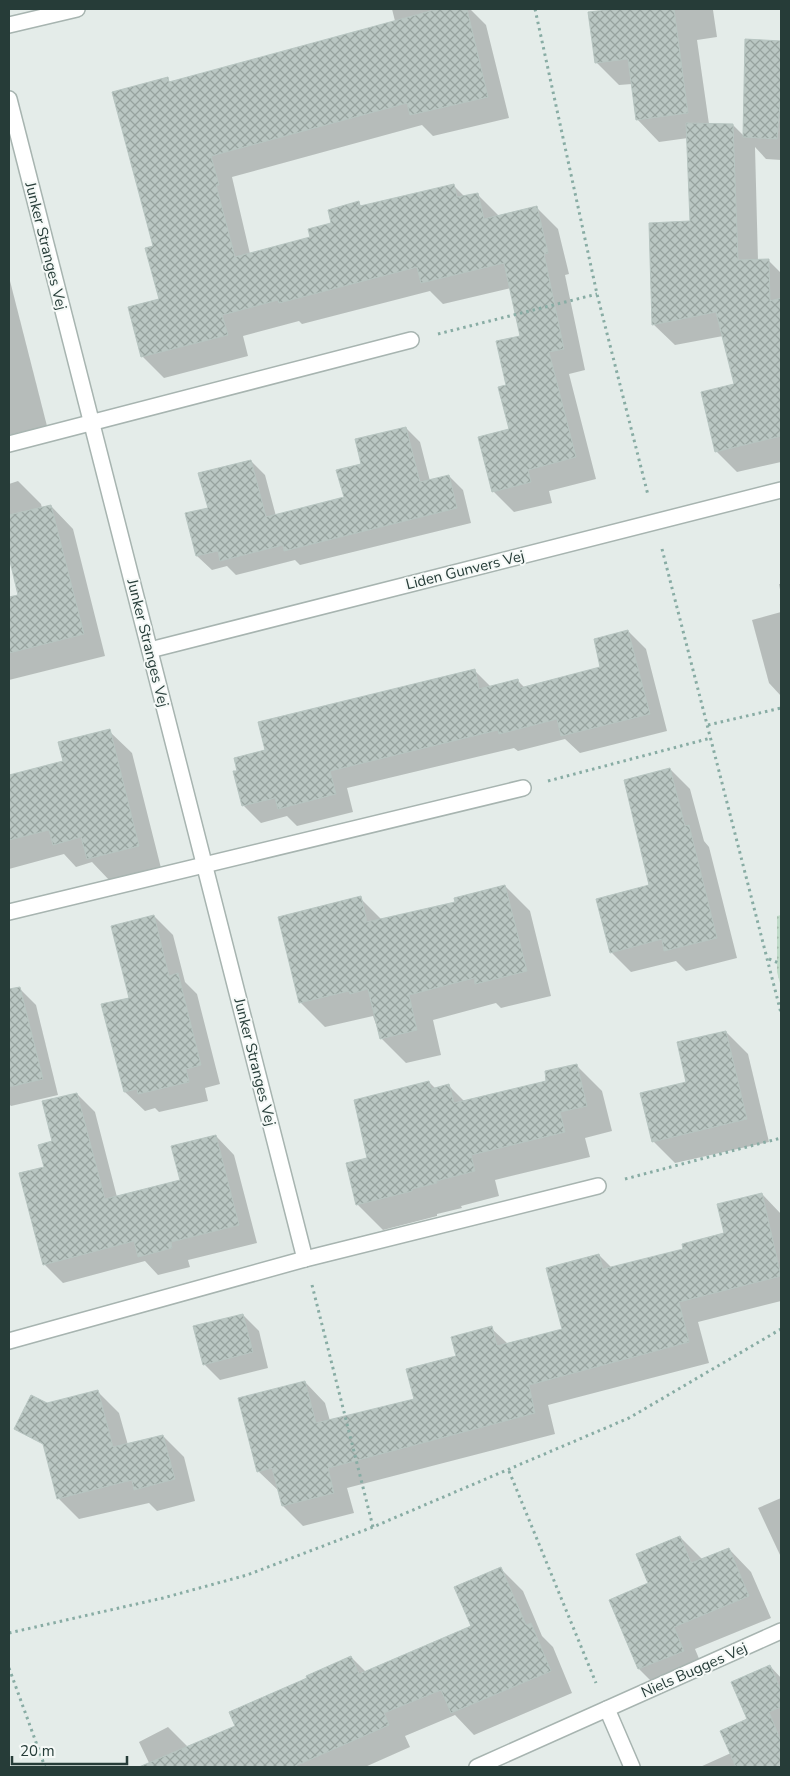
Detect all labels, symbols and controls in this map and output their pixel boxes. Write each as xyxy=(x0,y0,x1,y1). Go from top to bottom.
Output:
street label: Junker Stranges Vej xyxy=(20,179,72,312)
street label: Liden Gunvers Vej xyxy=(404,546,526,594)
street label: Junker Stranges Vej xyxy=(122,576,174,709)
street label: Junker Stranges Vej xyxy=(229,995,281,1128)
street label: Niels Bugges Vej xyxy=(638,1638,750,1702)
scale bar xyxy=(12,1734,128,1766)
text: 20 m xyxy=(20,1741,55,1761)

